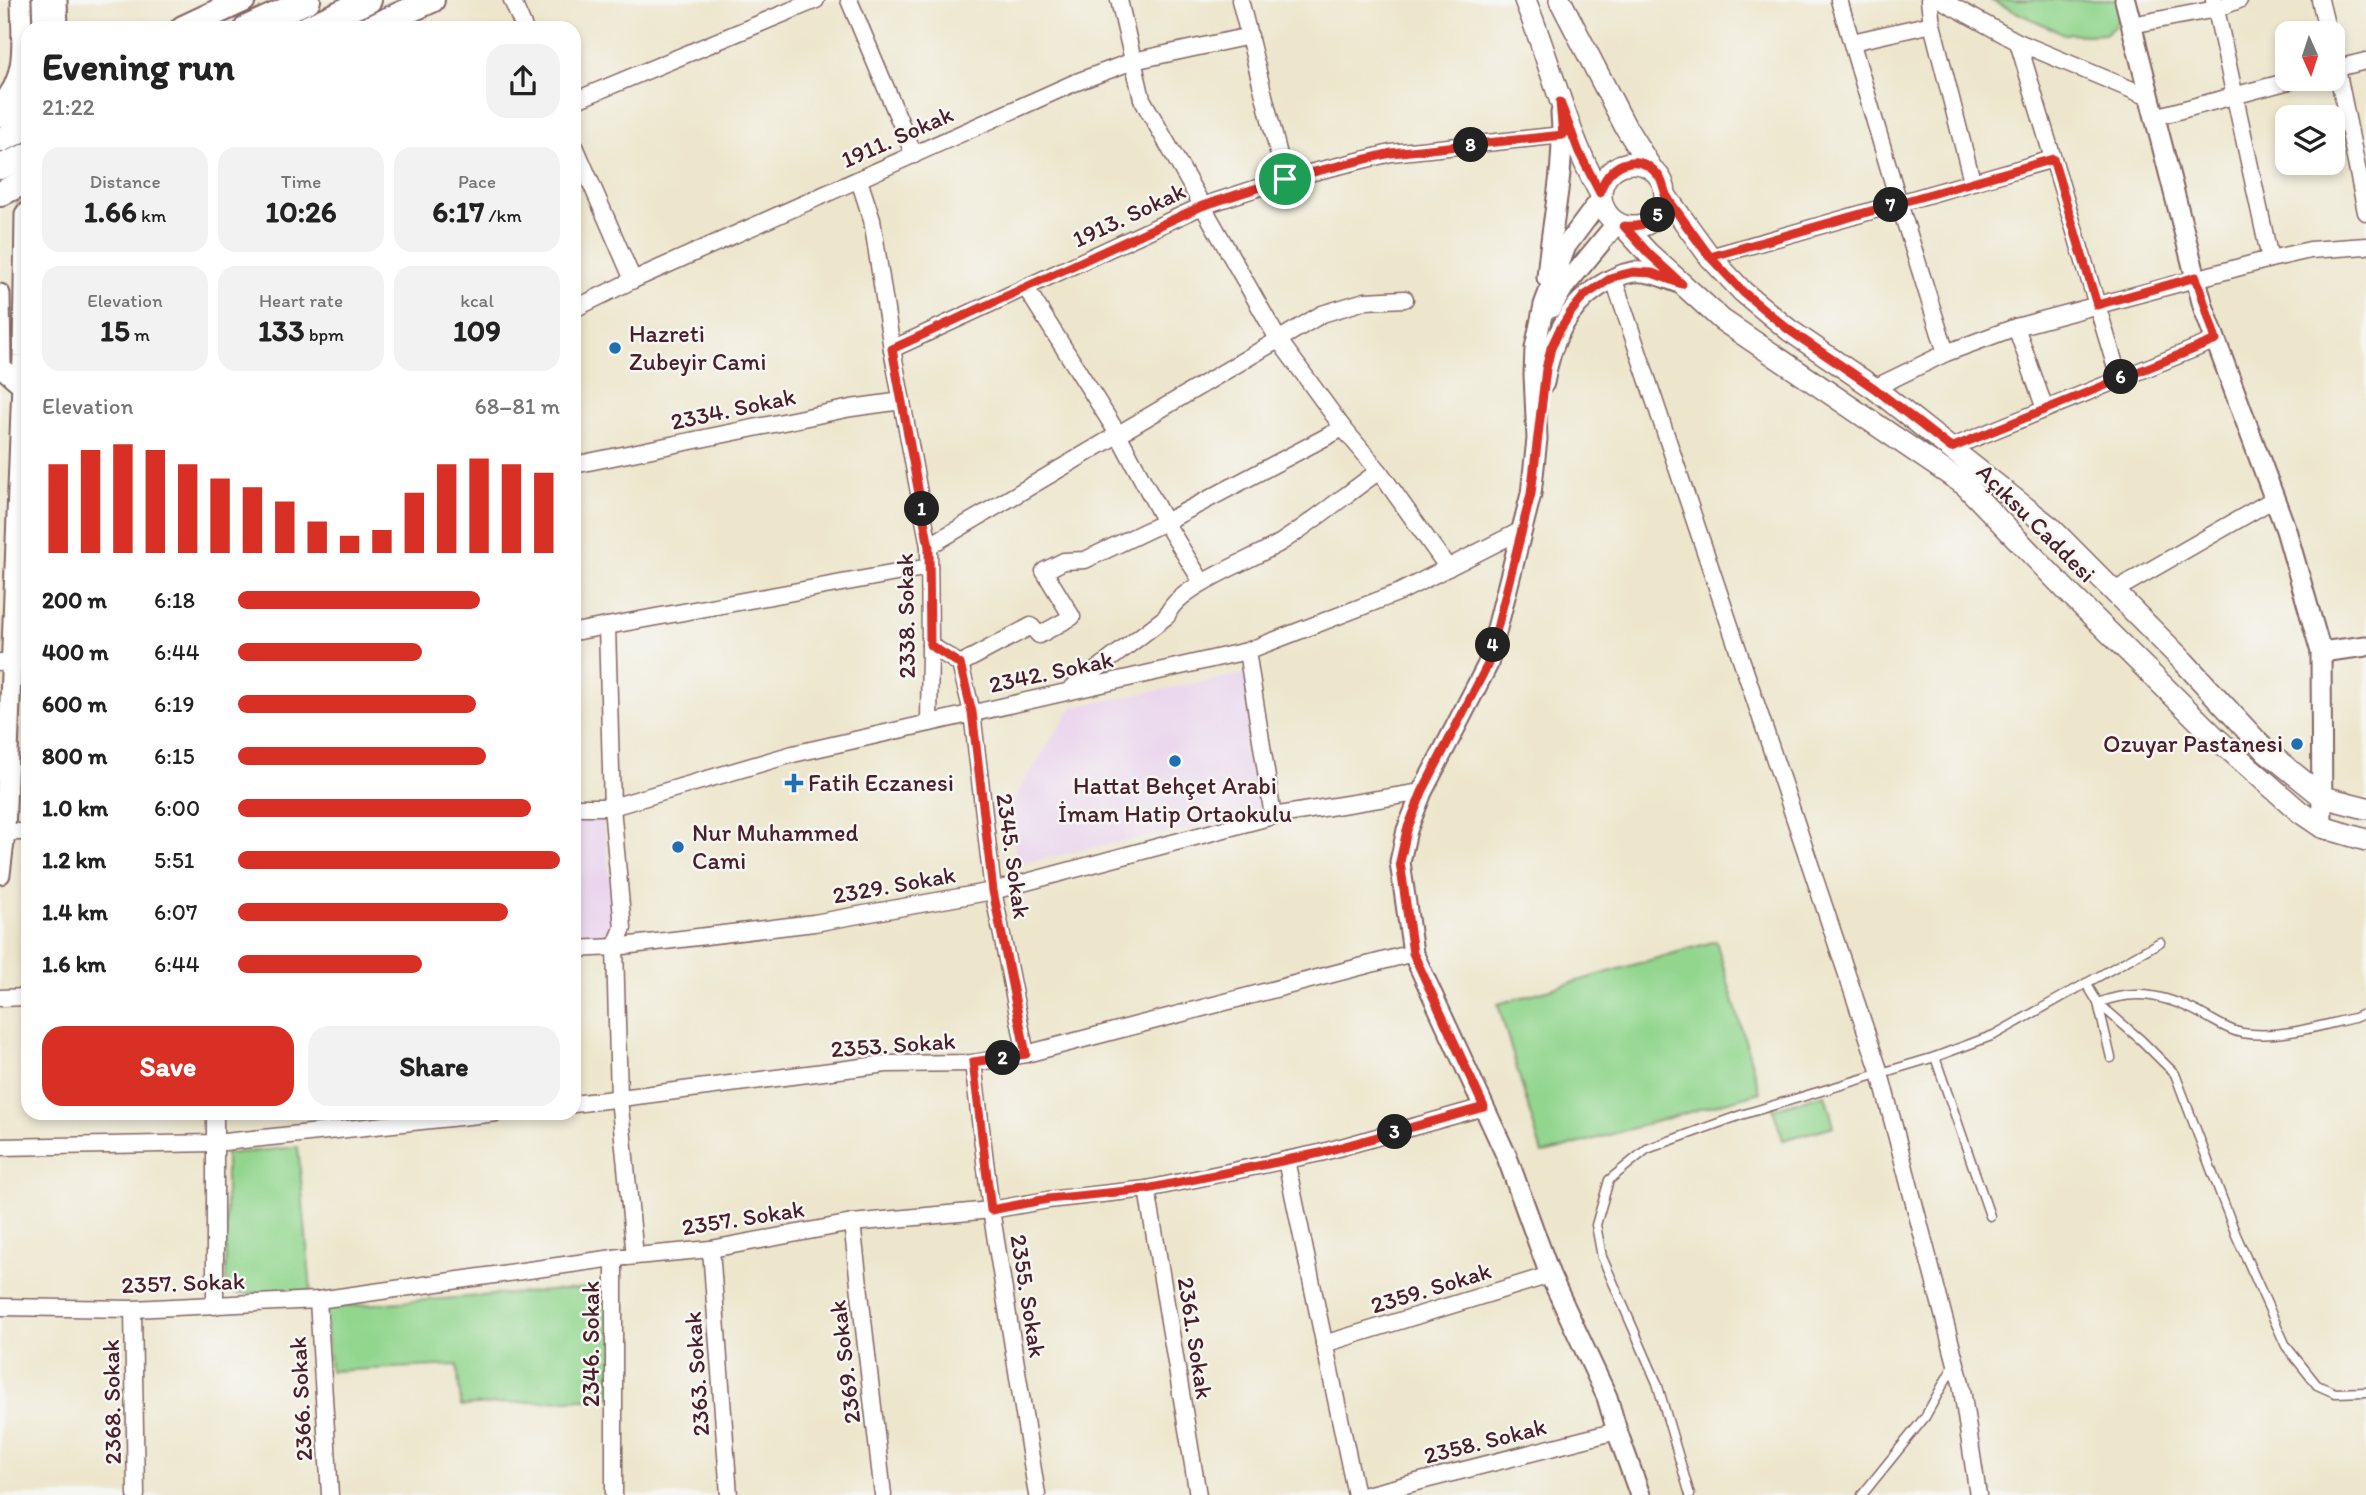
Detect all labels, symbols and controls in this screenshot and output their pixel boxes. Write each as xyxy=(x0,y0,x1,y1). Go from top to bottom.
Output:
north arrow xyxy=(2275,21,2345,91)
map controls xyxy=(2275,21,2345,175)
text: Evening run xyxy=(42,44,235,90)
button: share xyxy=(486,44,560,118)
text: 21:22 xyxy=(42,93,95,121)
street label: 1911. Sokak xyxy=(836,99,957,174)
button: layers xyxy=(2275,105,2345,175)
pin: 8 xyxy=(1454,128,1488,162)
text: 8 xyxy=(1465,133,1476,156)
pin xyxy=(1255,149,1315,209)
icon: arrive xyxy=(1266,160,1304,198)
text: Distance xyxy=(89,170,161,193)
text: Time xyxy=(281,170,321,193)
text: Pace xyxy=(458,170,496,193)
street label: 1913. Sokak xyxy=(1068,176,1190,253)
pin: 7 xyxy=(1874,188,1909,222)
text: 1.66 xyxy=(84,193,137,230)
text: 10:26 xyxy=(265,193,337,230)
text: 6:17 xyxy=(432,193,484,230)
text: 7 xyxy=(1886,193,1895,216)
pin: 5 xyxy=(1640,198,1676,232)
text: 5 xyxy=(1653,203,1662,226)
text: km xyxy=(137,204,166,227)
text: /km xyxy=(484,204,522,227)
text: Elevation xyxy=(87,289,163,312)
text: Heart rate xyxy=(259,289,343,312)
text: kcal xyxy=(460,289,494,312)
text: 15 xyxy=(100,312,130,349)
text: 133 xyxy=(258,312,305,349)
text: 109 xyxy=(453,312,501,349)
place label: Hazreti Zubeyir Cami xyxy=(629,319,766,376)
text: m xyxy=(130,323,150,346)
text: bpm xyxy=(305,323,344,346)
marker: Hazreti Zubeyir Cami xyxy=(607,340,623,356)
pin: 6 xyxy=(2104,360,2138,394)
text: 6 xyxy=(2115,365,2126,388)
street label: 2334. Sokak xyxy=(668,381,798,436)
text: Elevation xyxy=(42,392,133,420)
text: 68–81 m xyxy=(475,392,560,420)
street label: Açıksu Caddesi xyxy=(1971,457,2102,588)
pin: 1 xyxy=(904,491,940,526)
text: 1 xyxy=(917,497,926,520)
street label: 2338. Sokak xyxy=(890,553,921,679)
text: 200 m xyxy=(42,586,107,614)
text: 6:18 xyxy=(154,586,195,614)
pin: 4 xyxy=(1476,628,1510,662)
text: 4 xyxy=(1487,633,1498,656)
text: 400 m xyxy=(42,638,109,666)
text: 6:44 xyxy=(154,638,199,666)
street label: 2342. Sokak xyxy=(986,644,1116,699)
text: 600 m xyxy=(42,690,107,718)
text: 6:19 xyxy=(154,690,195,718)
place label: Ozuyar Pastanesi xyxy=(2103,729,2283,758)
marker: Ozuyar Pastanesi xyxy=(2289,736,2305,752)
text: 800 m xyxy=(42,742,107,770)
text: 6:15 xyxy=(154,742,195,770)
marker: Hattat Behçet Arabi İmam Hatip Ortaokulu xyxy=(1167,753,1183,769)
place label: Fatih Eczanesi xyxy=(808,768,954,797)
place label: Hattat Behçet Arabi İmam Hatip Ortaokulu xyxy=(1058,771,1292,828)
marker: Fatih Eczanesi xyxy=(786,775,802,791)
street label: 2345. Sokak xyxy=(990,791,1037,920)
text: 1.0 km xyxy=(42,794,108,822)
text: 6:00 xyxy=(154,794,200,822)
place label: Nur Muhammed Cami xyxy=(692,818,858,875)
marker: Nur Muhammed Cami xyxy=(670,839,686,855)
text: 1.2 km xyxy=(42,846,106,874)
text: 5:51 xyxy=(154,846,194,874)
street label: 2329. Sokak xyxy=(830,859,958,910)
text: 1.4 km xyxy=(42,898,108,926)
text: 6:07 xyxy=(154,898,197,926)
text: 1.6 km xyxy=(42,950,106,978)
text: 6:44 xyxy=(154,950,199,978)
button: Save xyxy=(42,1026,294,1106)
button: Share xyxy=(308,1026,560,1106)
street label: 2353. Sokak xyxy=(830,1026,956,1063)
pin: 2 xyxy=(986,1040,1020,1076)
text: 2 xyxy=(998,1046,1008,1069)
pin: 3 xyxy=(1378,1114,1412,1150)
text: 3 xyxy=(1389,1120,1400,1143)
street label: 2357. Sokak xyxy=(680,1194,806,1242)
street label: 2355. Sokak xyxy=(1004,1232,1053,1360)
street label: 2359. Sokak xyxy=(1367,1255,1495,1320)
street label: 2357. Sokak xyxy=(121,1266,245,1299)
street label: 2361. Sokak xyxy=(1172,1275,1219,1401)
street label: 2346. Sokak xyxy=(576,1281,605,1407)
street label: 2369. Sokak xyxy=(823,1299,866,1426)
street label: 2363. Sokak xyxy=(678,1311,715,1437)
street label: 2366. Sokak xyxy=(283,1336,318,1462)
street label: 2368. Sokak xyxy=(96,1339,127,1465)
street label: 2358. Sokak xyxy=(1421,1411,1549,1470)

